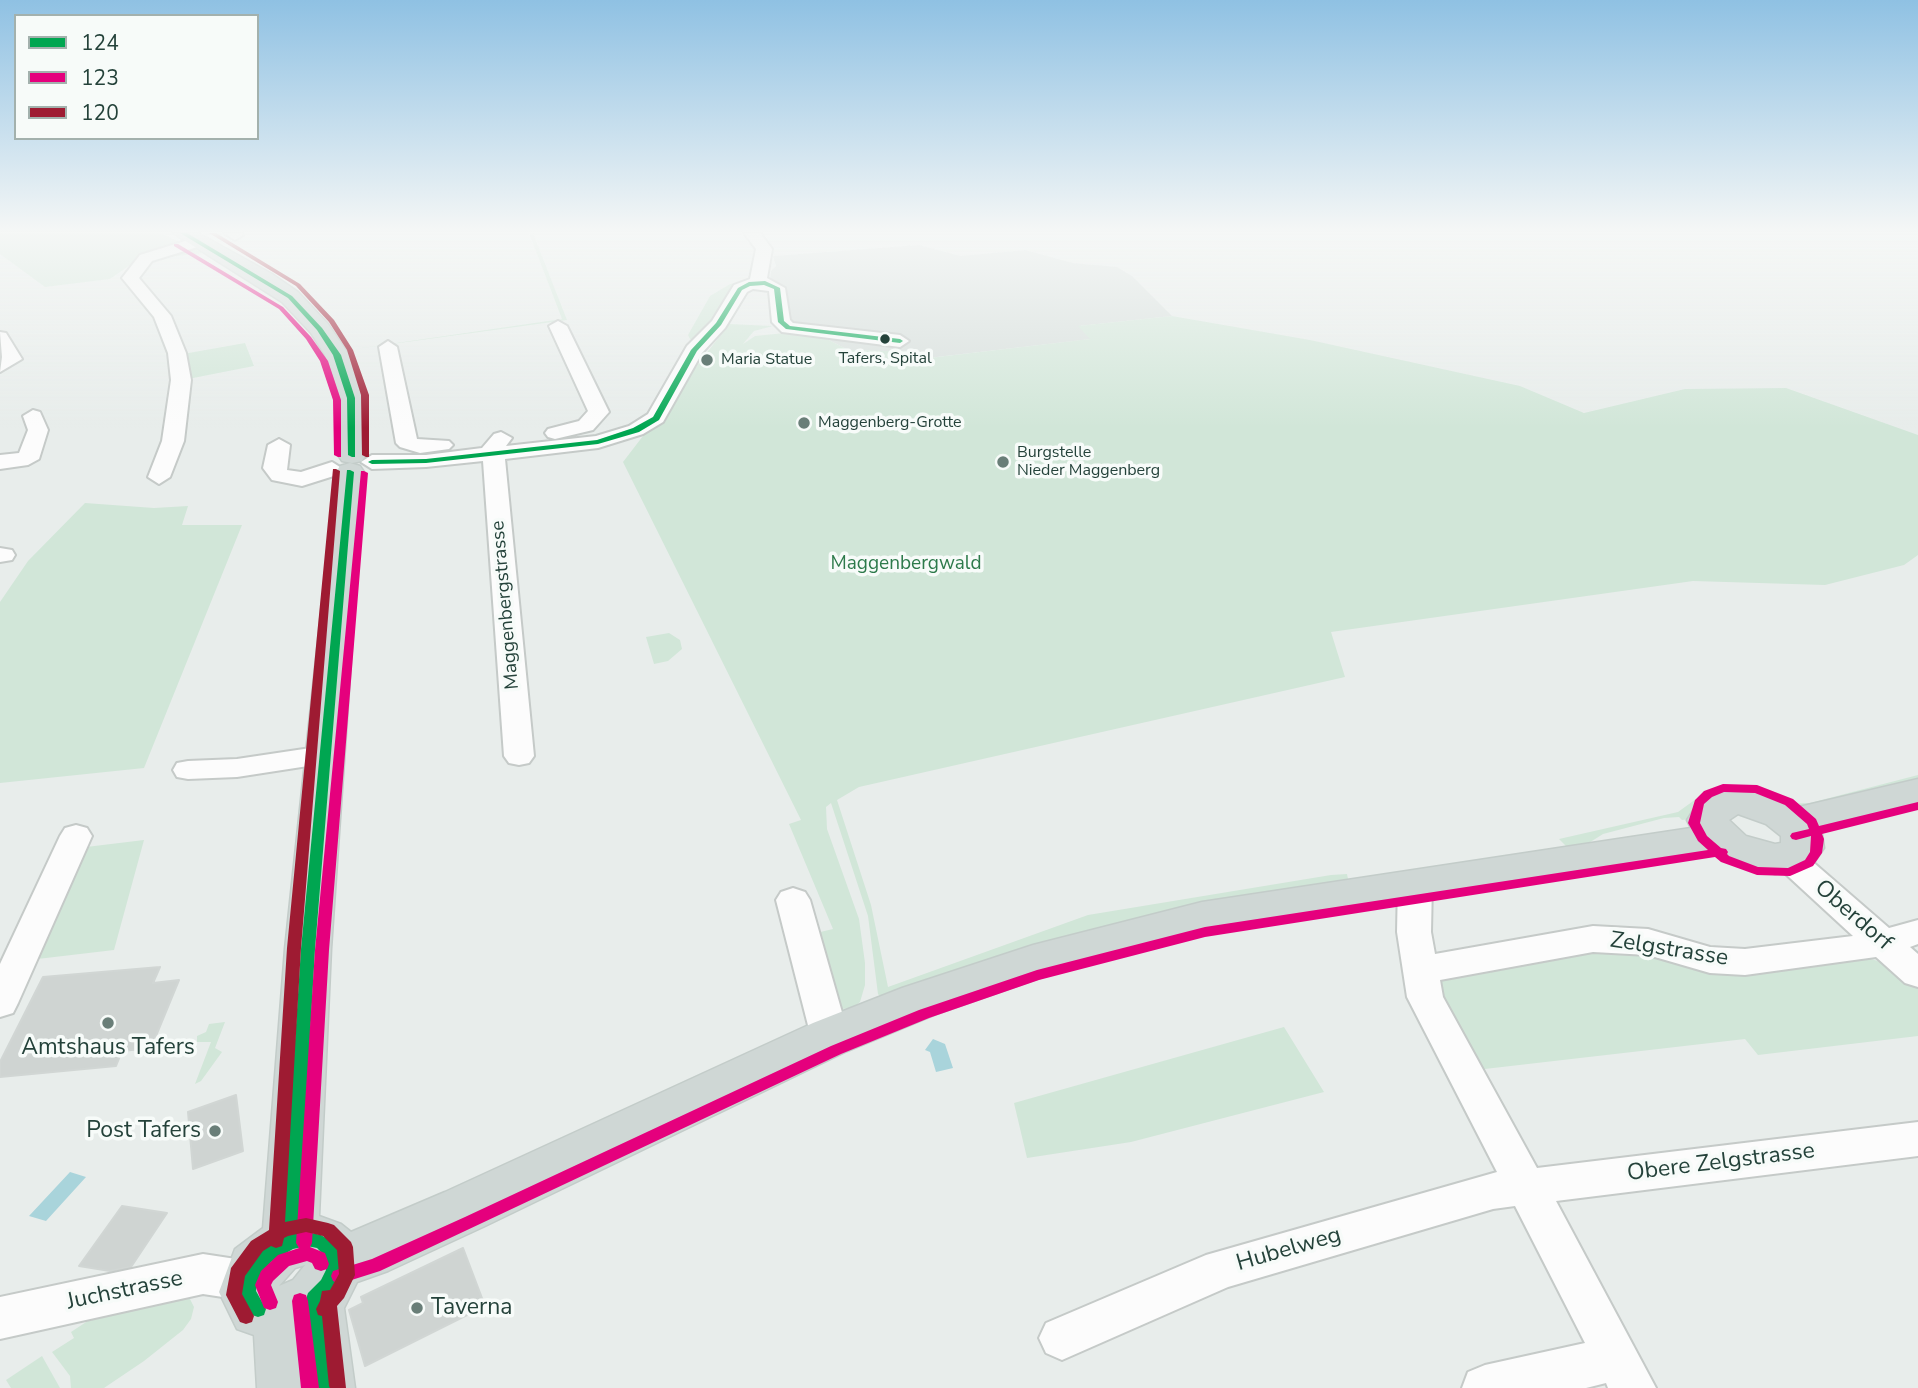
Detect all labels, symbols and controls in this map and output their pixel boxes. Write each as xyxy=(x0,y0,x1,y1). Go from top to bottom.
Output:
legend xyxy=(14,14,259,140)
text: 124 xyxy=(81,29,119,57)
text: 123 xyxy=(81,64,119,92)
text: 120 xyxy=(81,99,119,127)
marker: Tafers, Spital xyxy=(878,332,892,346)
place label: Tafers, Spital xyxy=(838,349,932,369)
place label: Maria Statue xyxy=(721,350,812,370)
marker: Maria Statue xyxy=(699,352,715,368)
place label: Maggenberg-Grotte xyxy=(818,413,962,433)
marker: Maggenberg-Grotte xyxy=(796,415,812,431)
place label: Burgstelle Nieder Maggenberg xyxy=(1017,443,1160,481)
marker: Burgstelle Nieder Maggenberg xyxy=(995,454,1011,470)
street label: Maggenbergstrasse xyxy=(487,520,525,690)
park label: Maggenbergwald xyxy=(831,553,981,575)
street label: Oberdorf xyxy=(1808,875,1898,957)
street label: Zelgstrasse xyxy=(1608,927,1730,973)
marker: Amtshaus Tafers xyxy=(100,1015,116,1031)
place label: Amtshaus Tafers xyxy=(21,1034,195,1062)
place label: Post Tafers xyxy=(86,1117,201,1145)
marker: Post Tafers xyxy=(207,1123,223,1139)
street label: Obere Zelgstrasse xyxy=(1626,1138,1816,1188)
street label: Hubelweg xyxy=(1234,1222,1344,1278)
street label: Juchstrasse xyxy=(65,1265,185,1317)
place label: Taverna xyxy=(431,1294,513,1322)
marker: Taverna xyxy=(409,1300,425,1316)

